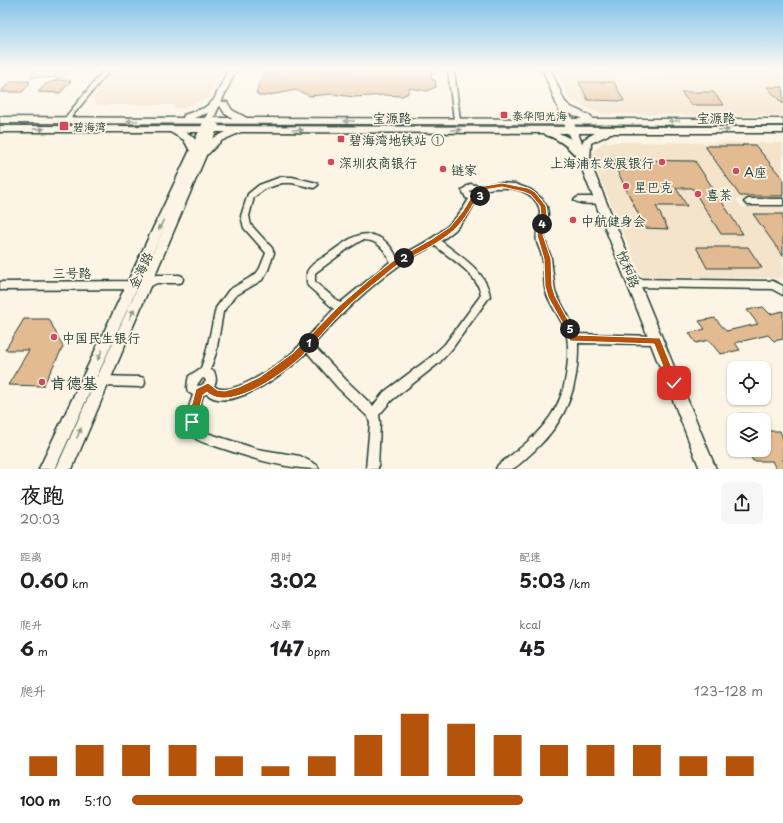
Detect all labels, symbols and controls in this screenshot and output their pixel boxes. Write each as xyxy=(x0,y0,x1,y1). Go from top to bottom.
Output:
place label: 泰华阳光海 xyxy=(512,107,567,124)
street label: 宝源路 xyxy=(372,108,412,127)
street label: 宝源路 xyxy=(696,108,736,127)
marker: 泰华阳光海 xyxy=(499,110,509,120)
place label: 碧海湾 xyxy=(73,118,106,135)
one-way arrow xyxy=(125,118,138,124)
one-way arrow xyxy=(342,118,355,124)
one-way arrow xyxy=(667,118,680,124)
marker: 碧海湾 xyxy=(58,120,70,132)
one-way arrow xyxy=(33,126,46,132)
one-way arrow xyxy=(292,127,305,133)
one-way arrow xyxy=(450,127,463,133)
one-way arrow xyxy=(718,127,731,133)
place label: 碧海湾地铁站 ① xyxy=(349,130,444,149)
marker: 碧海湾地铁站 ① xyxy=(336,134,346,144)
place label: 深圳农商银行 xyxy=(339,153,417,172)
place label: 上海浦东发展银行 xyxy=(550,153,654,172)
marker: 深圳农商银行 xyxy=(326,157,336,167)
marker: 上海浦东发展银行 xyxy=(657,157,667,167)
place label: 链家 xyxy=(451,160,477,179)
place label: A座 xyxy=(744,162,767,181)
marker: 链家 xyxy=(438,164,448,174)
marker: A座 xyxy=(731,166,741,176)
place label: 星巴克 xyxy=(634,177,673,196)
marker: 星巴克 xyxy=(621,181,631,191)
place label: 喜茶 xyxy=(706,185,732,204)
pin: 3 xyxy=(470,186,490,206)
text: 3 xyxy=(476,187,484,204)
marker: 喜茶 xyxy=(693,189,703,199)
place label: 中航健身会 xyxy=(581,211,646,230)
pin: 4 xyxy=(532,214,552,234)
text: 4 xyxy=(538,215,546,232)
marker: 中航健身会 xyxy=(568,215,578,225)
one-way arrow xyxy=(158,219,164,230)
street label: 悦和路 xyxy=(613,247,645,291)
street label: 金海路 xyxy=(123,248,157,292)
pin: 2 xyxy=(394,248,414,268)
text: 2 xyxy=(400,249,408,266)
street label: 三号路 xyxy=(52,263,92,282)
one-way arrow xyxy=(129,309,135,320)
pin: 5 xyxy=(560,319,580,339)
text: 5 xyxy=(566,320,574,337)
place label: 中国民生银行 xyxy=(62,328,140,347)
marker: 中国民生银行 xyxy=(49,332,59,342)
pin: 1 xyxy=(299,333,319,353)
text: 1 xyxy=(306,334,312,351)
one-way arrow xyxy=(97,350,103,362)
map controls xyxy=(727,361,771,457)
button: locate xyxy=(727,361,771,405)
pin xyxy=(657,366,691,400)
place label: 肯德基 xyxy=(50,370,98,394)
icon: check xyxy=(663,372,685,394)
marker: 肯德基 xyxy=(37,377,47,387)
pin xyxy=(175,405,209,439)
icon: arrive xyxy=(181,411,203,433)
button: layers xyxy=(727,413,771,457)
one-way arrow xyxy=(77,427,83,439)
text: 夜跑 xyxy=(20,477,64,510)
button: share xyxy=(721,482,763,524)
text: 20:03 xyxy=(20,509,60,528)
text: 距离 xyxy=(20,548,42,565)
text: 用时 xyxy=(270,548,292,565)
text: 配速 xyxy=(519,548,541,565)
text: 0.60 xyxy=(20,565,68,595)
text: 3:02 xyxy=(270,565,317,595)
text: 5:03 xyxy=(519,565,566,595)
text: km xyxy=(68,575,89,592)
text: /km xyxy=(566,575,590,592)
text: 爬升 xyxy=(20,616,42,633)
text: 心率 xyxy=(270,616,292,633)
text: kcal xyxy=(519,616,541,633)
text: 6 xyxy=(20,633,34,663)
text: 147 xyxy=(270,633,304,663)
text: 45 xyxy=(519,633,546,663)
text: m xyxy=(34,643,48,660)
text: bpm xyxy=(304,643,330,660)
text: 爬升 xyxy=(20,681,46,700)
text: 123–128 m xyxy=(694,681,763,700)
text: 100 m xyxy=(20,791,61,810)
text: 5:10 xyxy=(84,791,111,810)

